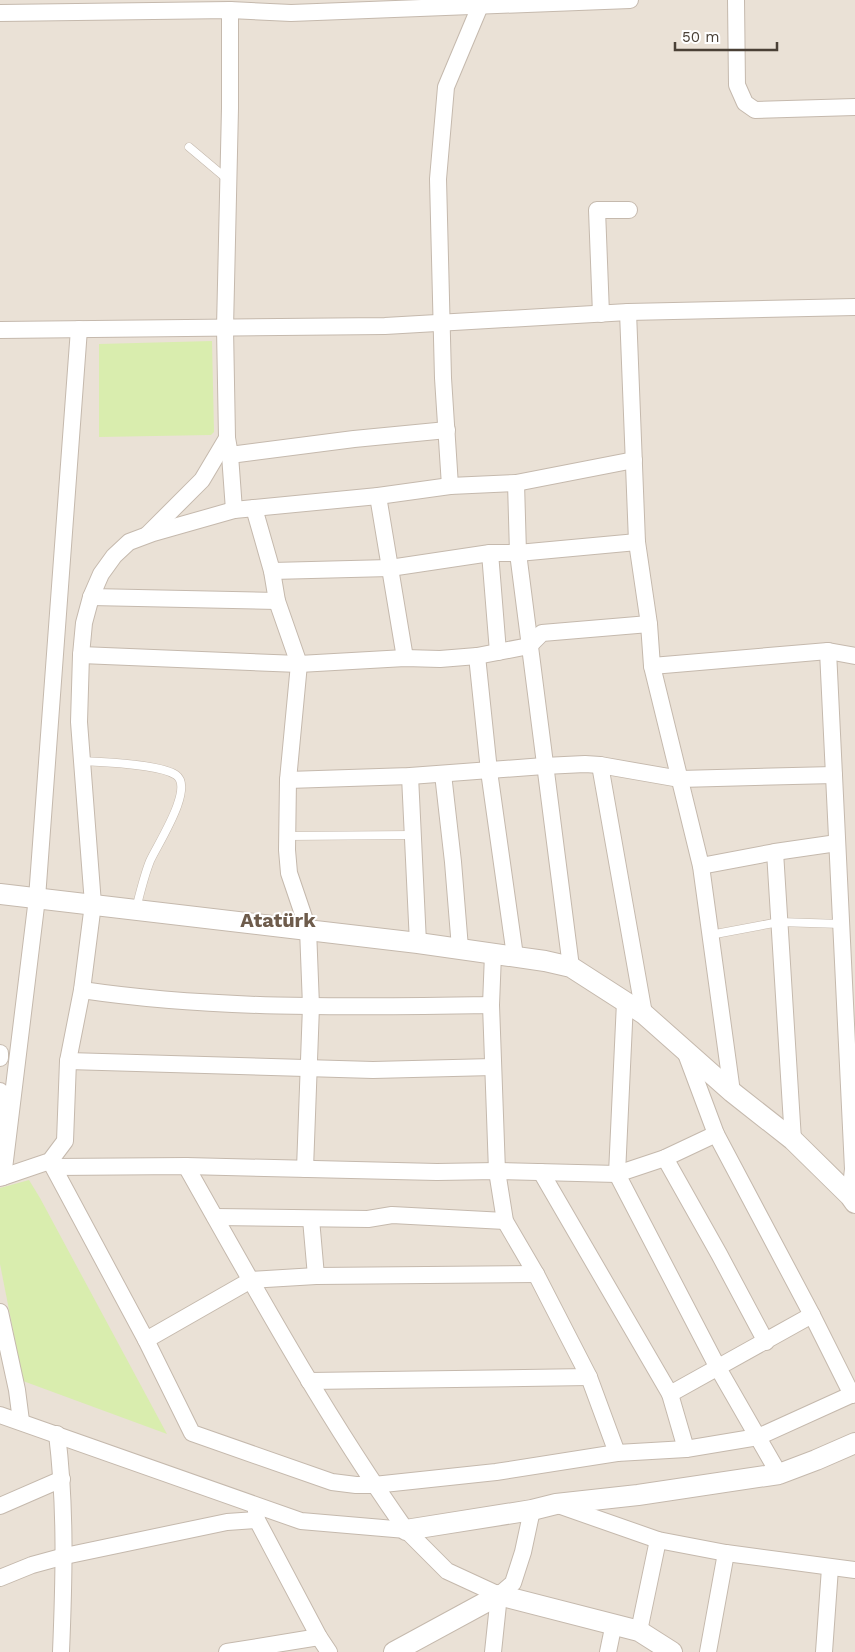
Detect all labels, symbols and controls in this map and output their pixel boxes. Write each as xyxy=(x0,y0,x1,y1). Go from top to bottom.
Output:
scale bar xyxy=(675,20,778,52)
text: 50 m xyxy=(682,28,719,46)
district label: Atatürk xyxy=(240,908,316,932)

